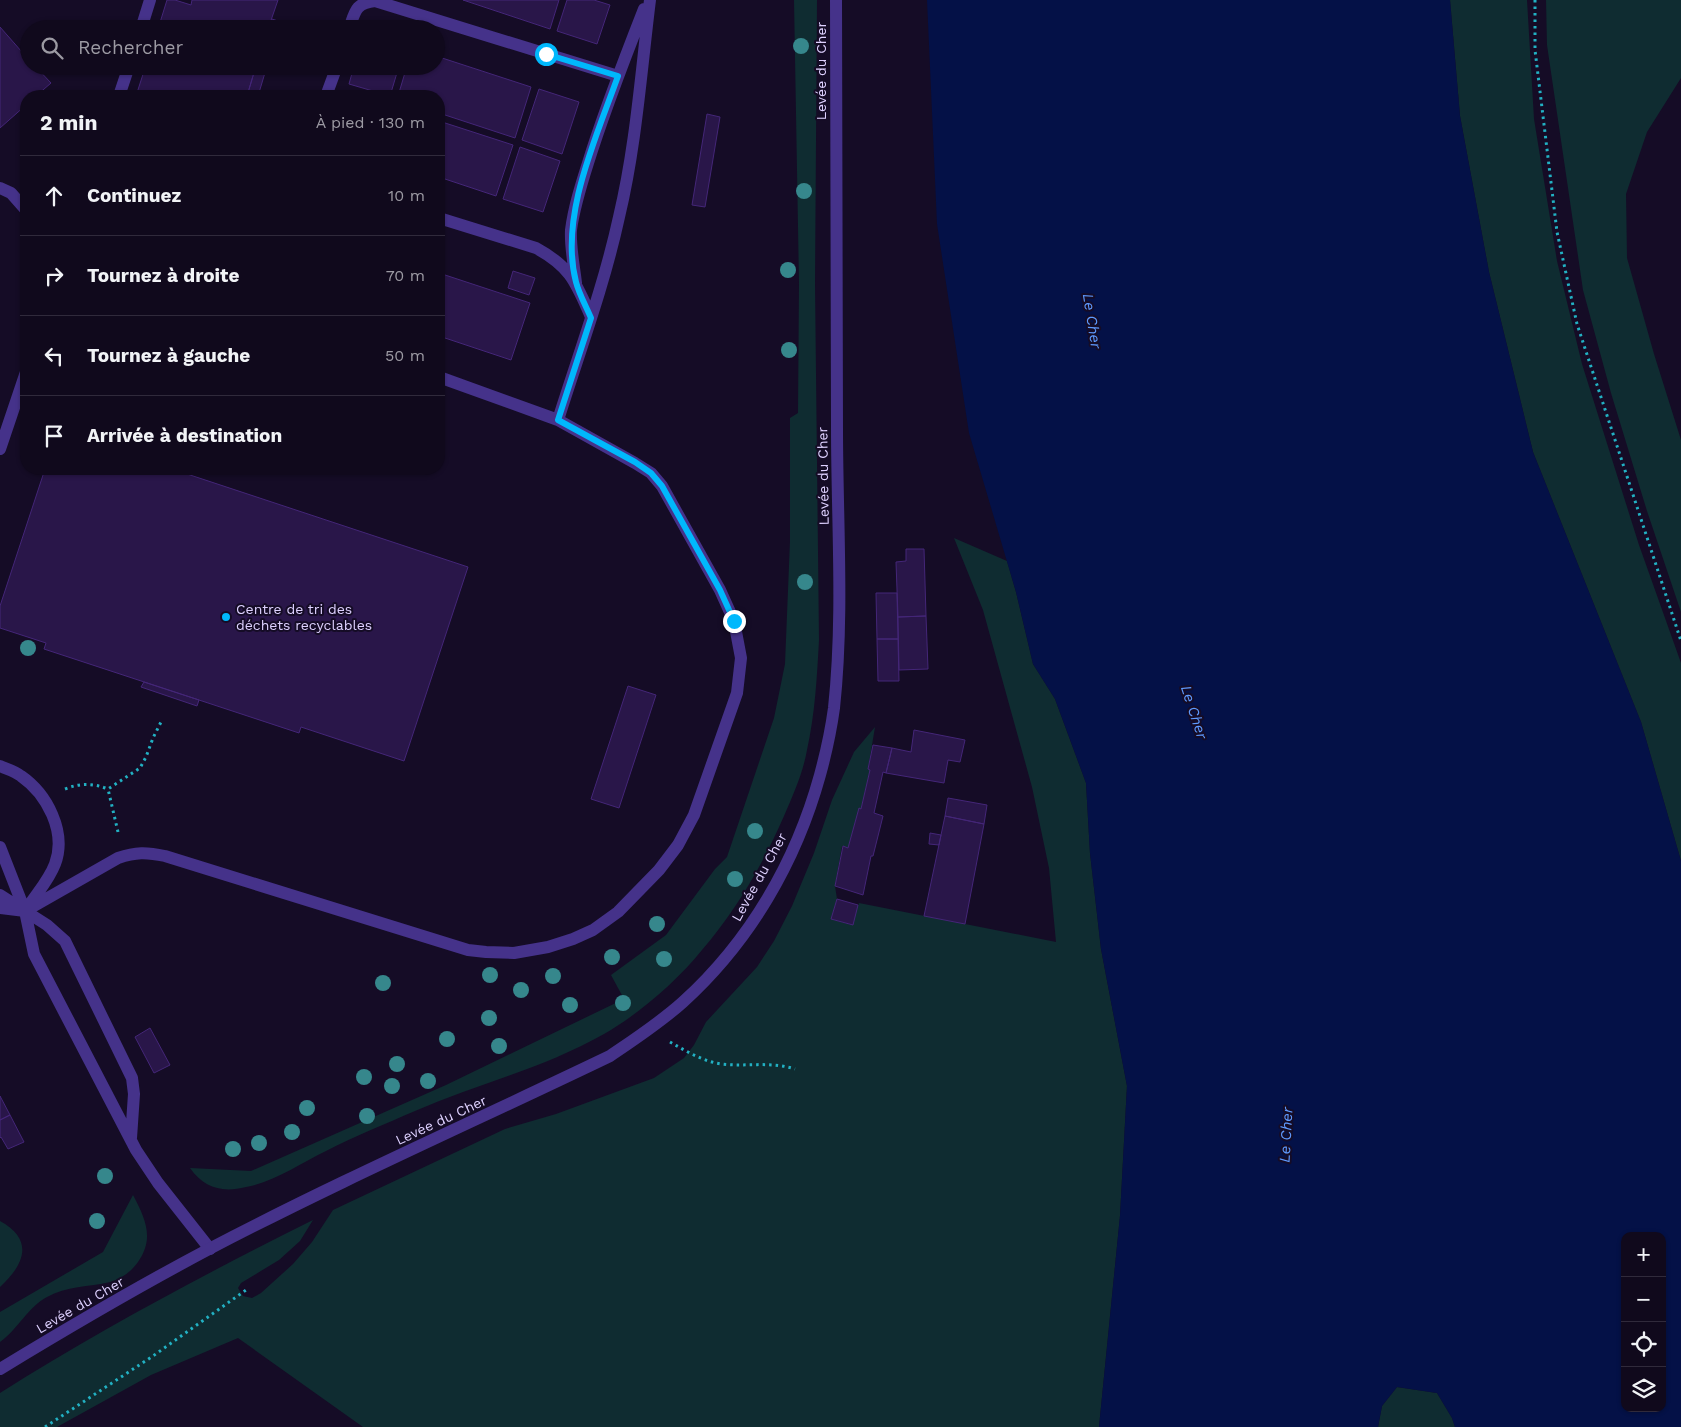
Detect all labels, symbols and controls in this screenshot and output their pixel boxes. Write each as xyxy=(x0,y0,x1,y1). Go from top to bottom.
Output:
search box xyxy=(20,20,445,75)
street label: Levée du Cher xyxy=(813,21,829,120)
icon: search xyxy=(38,34,66,62)
text: Rechercher xyxy=(78,36,183,59)
route start xyxy=(535,43,558,66)
text: 2 min xyxy=(40,110,97,135)
text: À pied · 130 m xyxy=(316,113,425,132)
icon: ahead xyxy=(40,182,68,210)
text: Continuez xyxy=(87,184,181,207)
text: 10 m xyxy=(388,186,425,205)
icon: right xyxy=(40,262,68,290)
text: Tournez à droite xyxy=(87,264,239,287)
text: 70 m xyxy=(386,266,425,285)
water label: Le Cher xyxy=(1079,292,1105,351)
icon: left xyxy=(40,342,68,370)
text: Tournez à gauche xyxy=(87,344,250,367)
text: 50 m xyxy=(385,346,425,365)
icon: arrive xyxy=(40,422,68,450)
text: Arrivée à destination xyxy=(87,424,282,447)
street label: Levée du Cher xyxy=(814,426,832,525)
place label: Centre de tri des déchets recyclables xyxy=(236,601,372,633)
route end xyxy=(723,610,746,633)
marker: Centre de tri des déchets recyclables xyxy=(220,611,232,623)
water label: Le Cher xyxy=(1177,683,1212,742)
street label: Levée du Cher xyxy=(728,830,790,924)
street label: Levée du Cher xyxy=(393,1092,489,1148)
water label: Le Cher xyxy=(1276,1106,1297,1163)
map controls xyxy=(1621,1232,1666,1412)
button: + xyxy=(1621,1232,1666,1277)
street label: Levée du Cher xyxy=(33,1273,127,1337)
button: − xyxy=(1621,1277,1666,1322)
button: locate xyxy=(1621,1322,1666,1367)
button: layers xyxy=(1621,1367,1666,1412)

